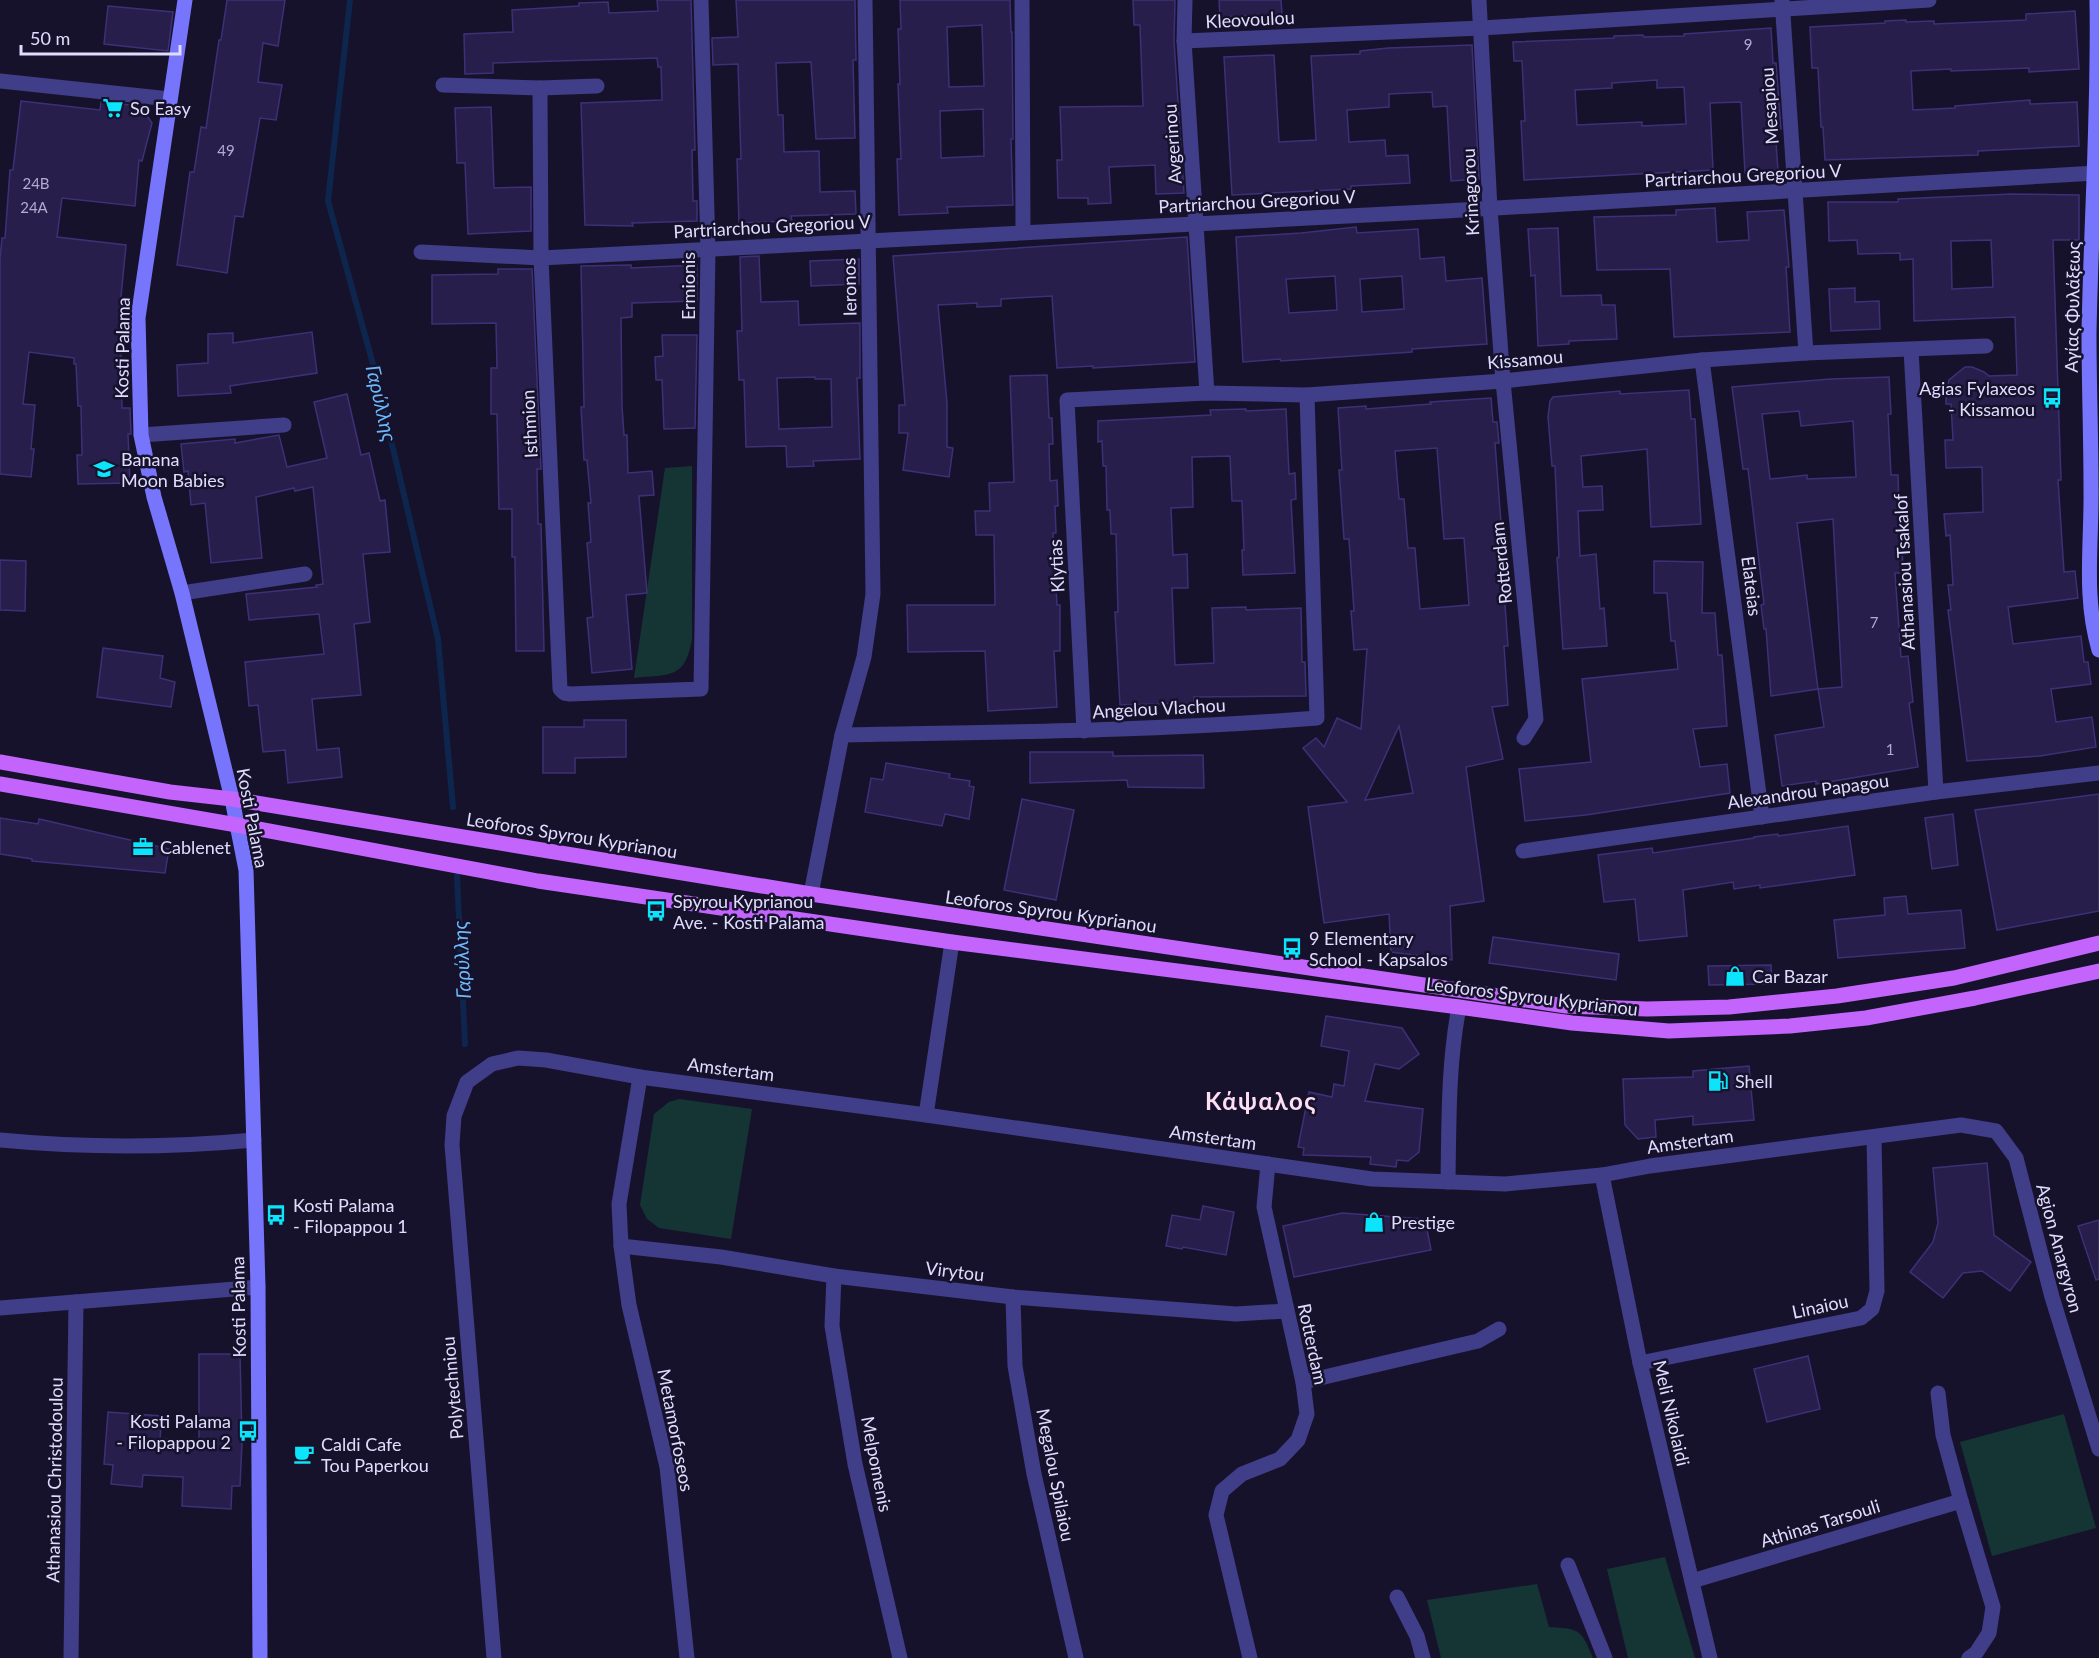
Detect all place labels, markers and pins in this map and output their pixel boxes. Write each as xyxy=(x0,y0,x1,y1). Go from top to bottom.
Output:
supermarket icon: So Easy xyxy=(101,96,125,120)
place label: So Easy xyxy=(130,97,191,119)
place label: Agias Fylaxeos - Kissamou xyxy=(1919,377,2035,420)
bus stop icon: Agias Fylaxeos - Kissamou xyxy=(2040,386,2064,410)
place label: Banana Moon Babies xyxy=(121,448,225,491)
school or university icon: Banana Moon Babies xyxy=(92,457,116,481)
office icon: Cablenet xyxy=(131,835,155,859)
place label: Cablenet xyxy=(160,836,231,858)
place label: Spyrou Kyprianou Ave. - Kosti Palama xyxy=(673,890,825,933)
bus stop icon: Spyrou Kyprianou Ave. - Kosti Palama xyxy=(644,899,668,923)
place label: 9 Elementary School - Kapsalos xyxy=(1309,927,1448,970)
bus stop icon: 9 Elementary School - Kapsalos xyxy=(1280,936,1304,960)
shop icon: Car Bazar xyxy=(1723,964,1747,988)
place label: Car Bazar xyxy=(1752,965,1828,987)
fuel station icon: Shell xyxy=(1706,1069,1730,1093)
place label: Shell xyxy=(1735,1070,1773,1092)
place label: Kosti Palama - Filopappou 1 xyxy=(293,1194,408,1237)
bus stop icon: Kosti Palama - Filopappou 1 xyxy=(264,1203,288,1227)
shop icon: Prestige xyxy=(1362,1210,1386,1234)
place label: Prestige xyxy=(1391,1211,1455,1233)
place label: Kosti Palama - Filopappou 2 xyxy=(116,1410,231,1453)
bus stop icon: Kosti Palama - Filopappou 2 xyxy=(236,1419,260,1443)
place label: Caldi Cafe Tou Paperkou xyxy=(321,1433,429,1476)
cafe icon: Caldi Cafe Tou Paperkou xyxy=(292,1442,316,1466)

